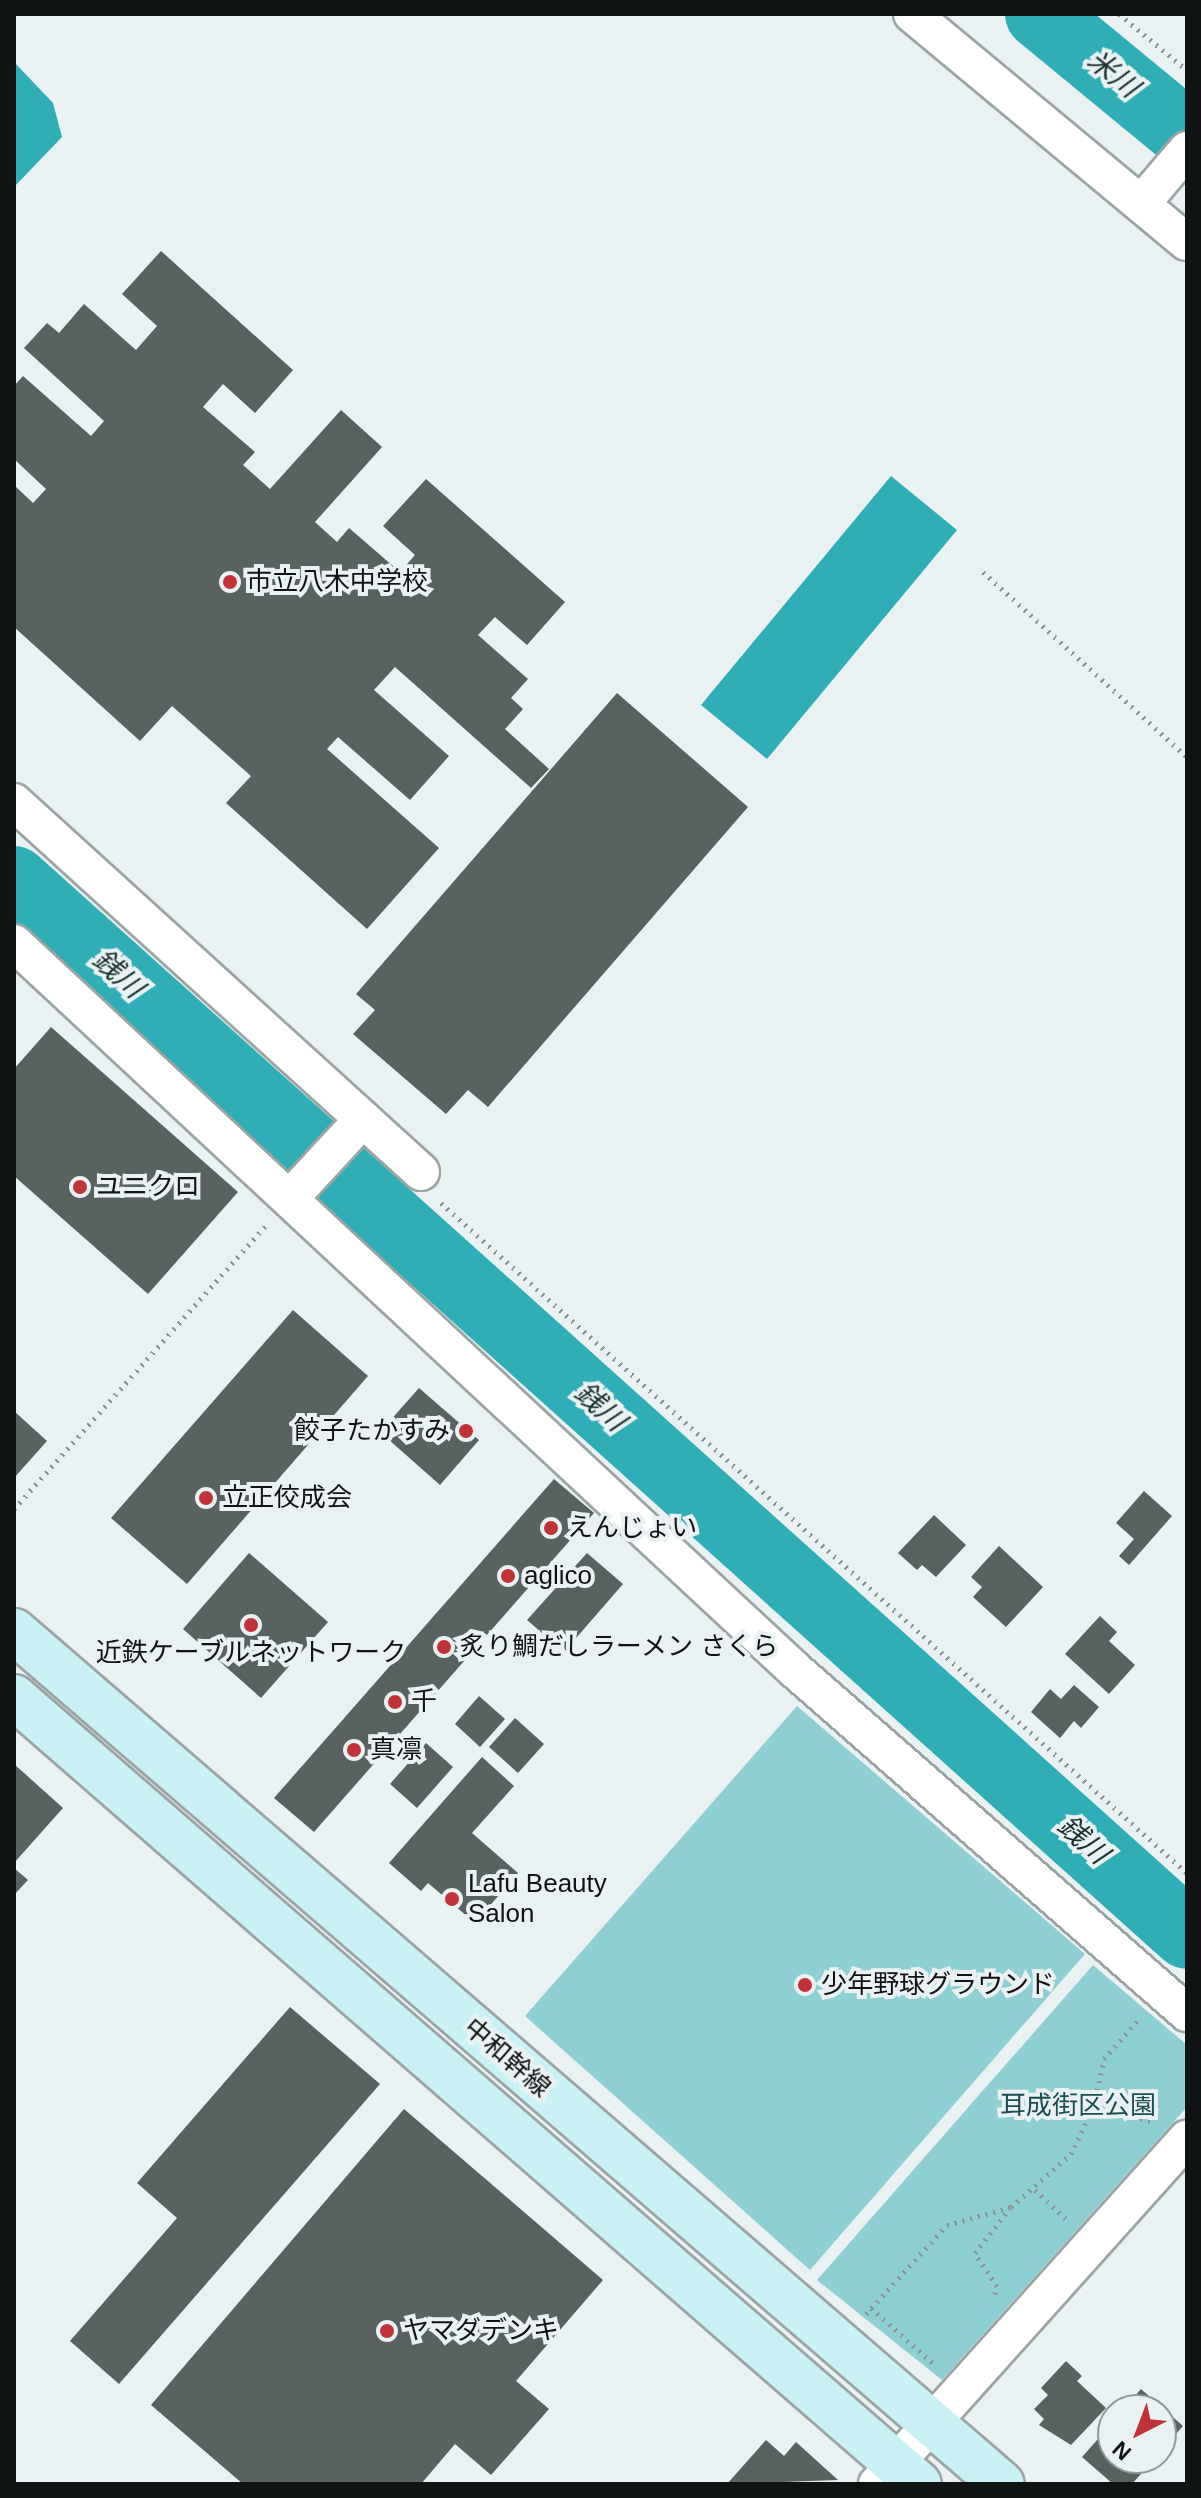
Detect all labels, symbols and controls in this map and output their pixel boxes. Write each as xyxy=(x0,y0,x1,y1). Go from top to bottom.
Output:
water label: 米川 xyxy=(1081,43,1145,105)
place label: 市立八木中学校 xyxy=(246,566,428,598)
marker: 市立八木中学校 xyxy=(221,573,239,591)
water label: 銭川 xyxy=(86,943,150,1005)
place label: ユニクロ xyxy=(96,1171,200,1203)
marker: ユニクロ xyxy=(71,1178,89,1196)
water label: 銭川 xyxy=(568,1376,632,1438)
place label: 餃子たかすみ xyxy=(294,1415,450,1447)
marker: 餃子たかすみ xyxy=(457,1422,475,1440)
place label: 立正佼成会 xyxy=(222,1482,352,1514)
marker: 立正佼成会 xyxy=(197,1489,215,1507)
place label: えんじょい xyxy=(567,1512,697,1544)
marker: えんじょい xyxy=(542,1519,560,1537)
place label: aglico xyxy=(524,1560,592,1592)
marker: aglico xyxy=(499,1567,517,1585)
marker: 近鉄ケーブルネットワーク xyxy=(242,1616,260,1634)
place label: 炙り鯛だしラーメン さくら xyxy=(460,1631,779,1663)
place label: 近鉄ケーブルネットワーク xyxy=(95,1637,407,1669)
marker: 炙り鯛だしラーメン さくら xyxy=(435,1638,453,1656)
place label: 千 xyxy=(411,1686,437,1718)
marker: 千 xyxy=(386,1693,404,1711)
place label: 真凛 xyxy=(370,1734,422,1766)
marker: 真凛 xyxy=(345,1741,363,1759)
water label: 銭川 xyxy=(1051,1809,1115,1871)
place label: Lafu Beauty Salon xyxy=(468,1868,607,1930)
marker: Lafu Beauty Salon xyxy=(443,1890,461,1908)
place label: 少年野球グラウンド xyxy=(821,1969,1055,2001)
marker: 少年野球グラウンド xyxy=(796,1976,814,1994)
street label: 中和幹線 xyxy=(458,2012,556,2104)
park label: 耳成街区公園 xyxy=(1000,2090,1156,2122)
place label: ヤマダデンキ xyxy=(403,2315,559,2347)
marker: ヤマダデンキ xyxy=(378,2322,396,2340)
north arrow xyxy=(1097,2394,1177,2474)
text: N xyxy=(1108,2436,1136,2465)

